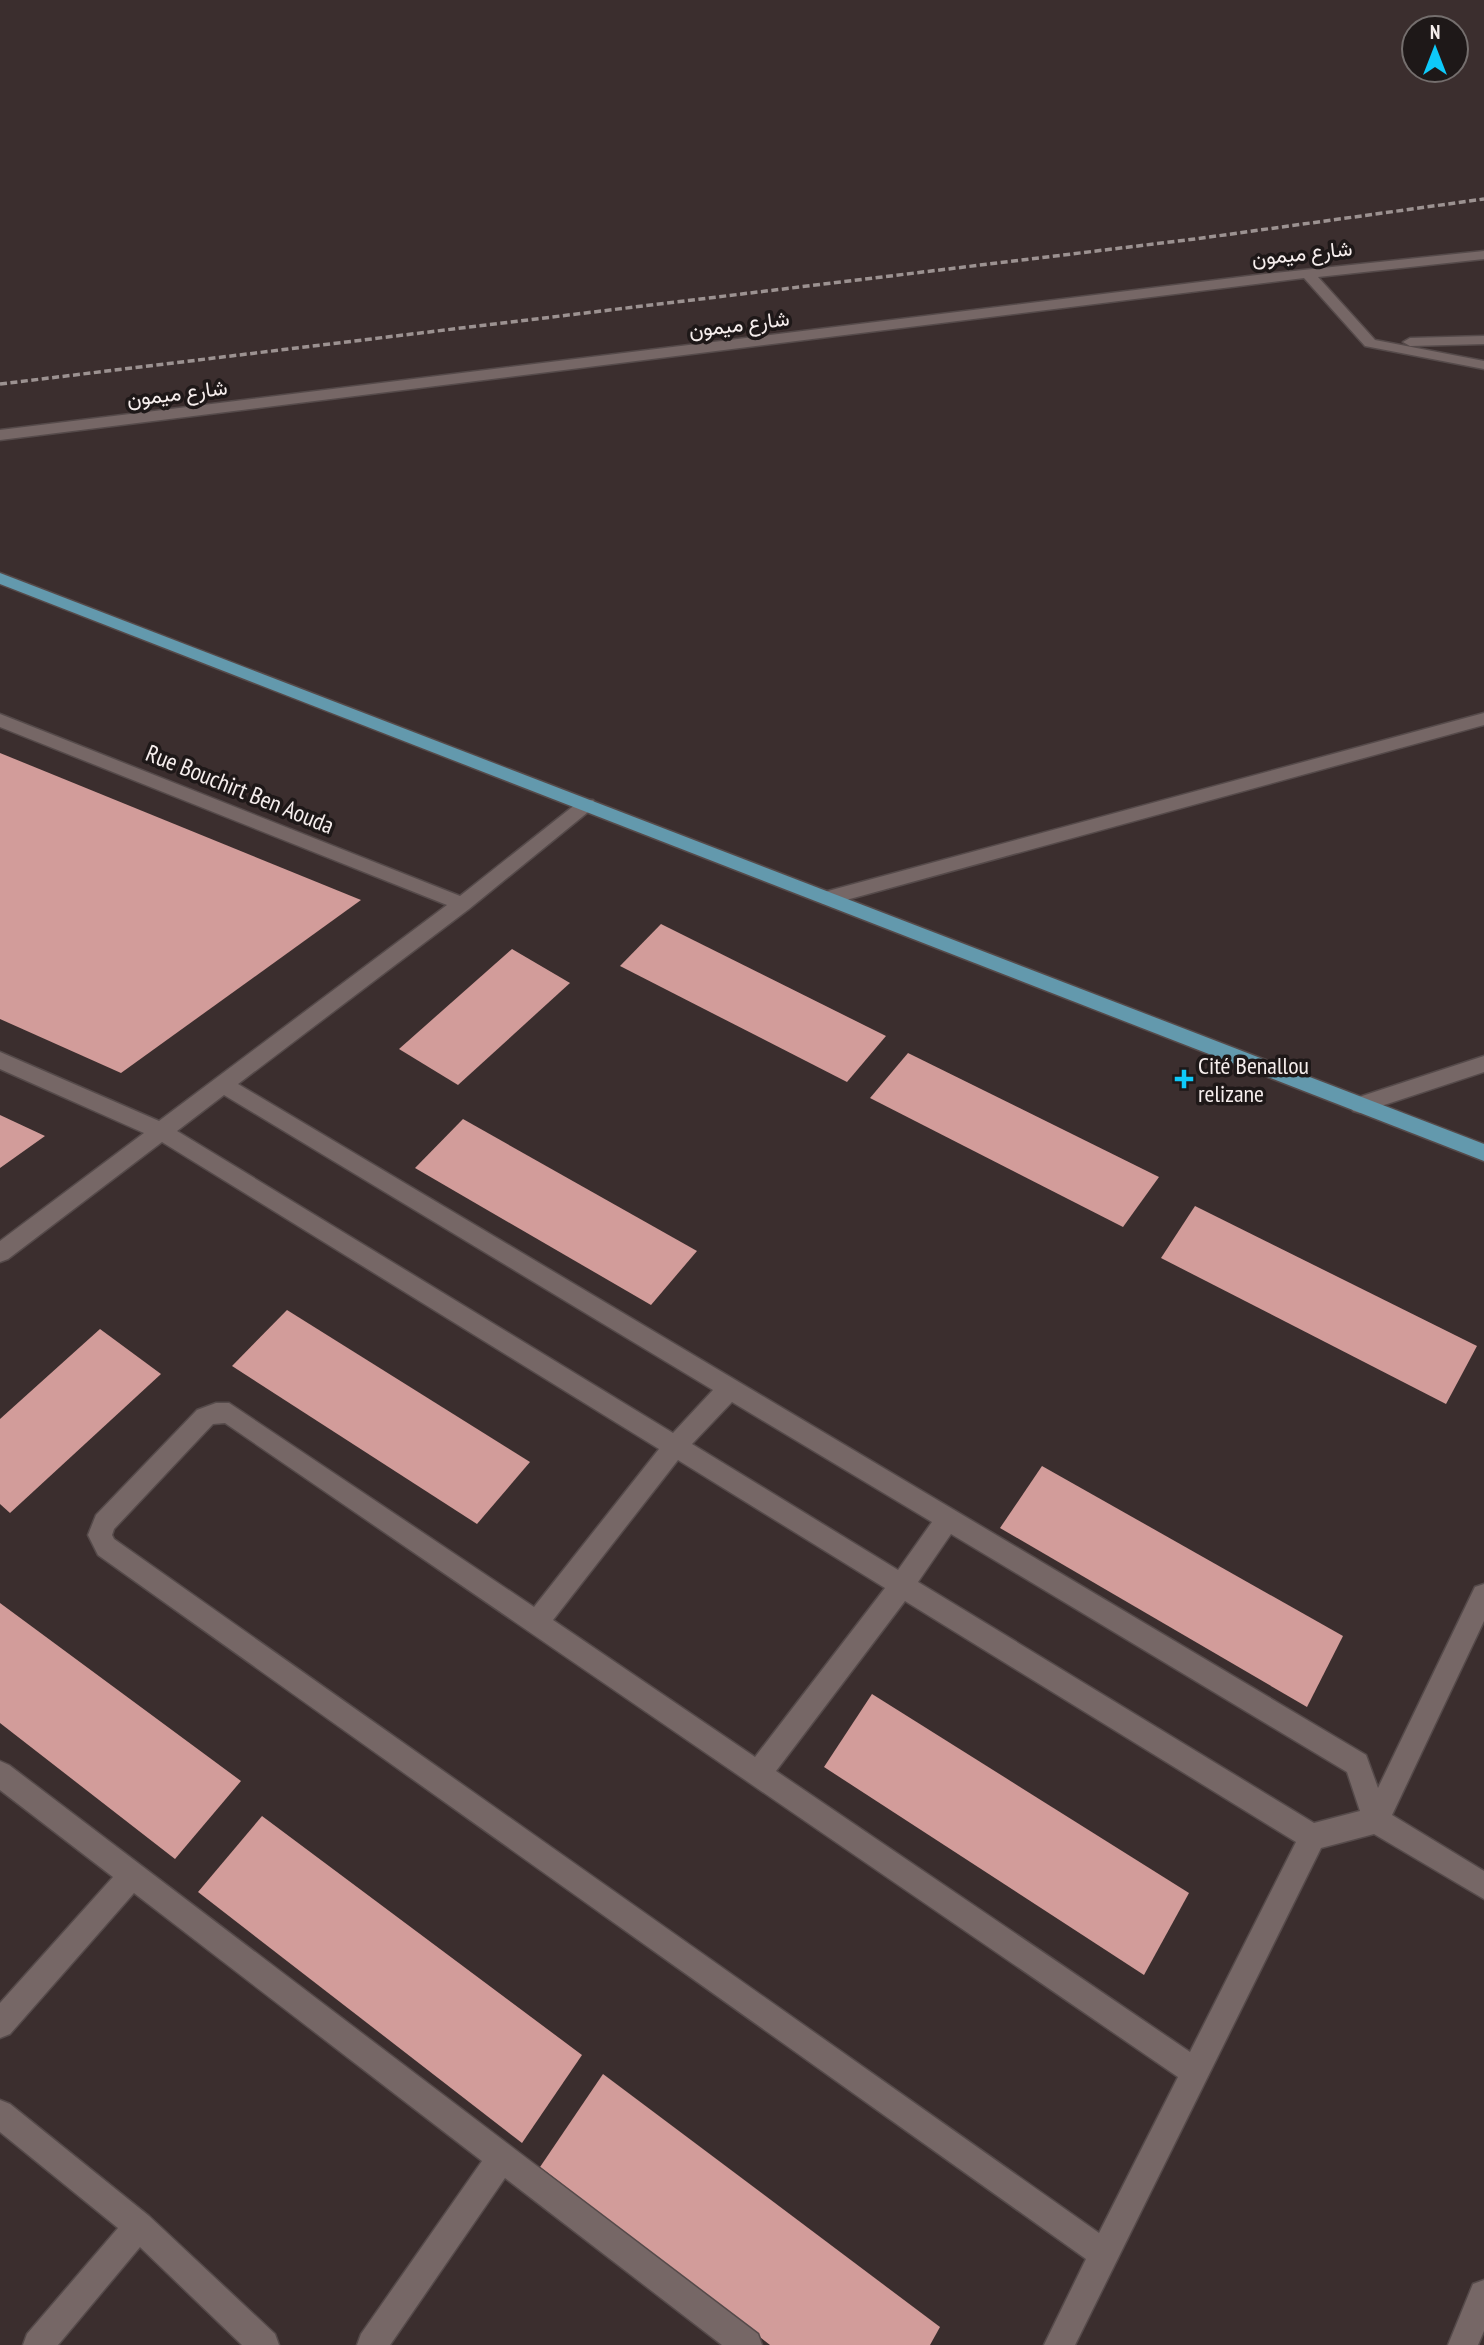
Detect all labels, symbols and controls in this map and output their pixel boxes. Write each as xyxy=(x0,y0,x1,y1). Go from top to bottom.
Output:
north arrow xyxy=(1400,14,1470,84)
text: N xyxy=(1430,20,1440,44)
street label: شارع ميمون xyxy=(1250,234,1354,273)
street label: شارع ميمون xyxy=(687,304,791,345)
street label: شارع ميمون xyxy=(125,373,229,414)
street label: Rue Bouchirt Ben Aouda xyxy=(141,737,339,841)
place label: Cité Benallou relizane xyxy=(1198,1050,1309,1109)
marker: Cité Benallou relizane xyxy=(1176,1071,1192,1087)

